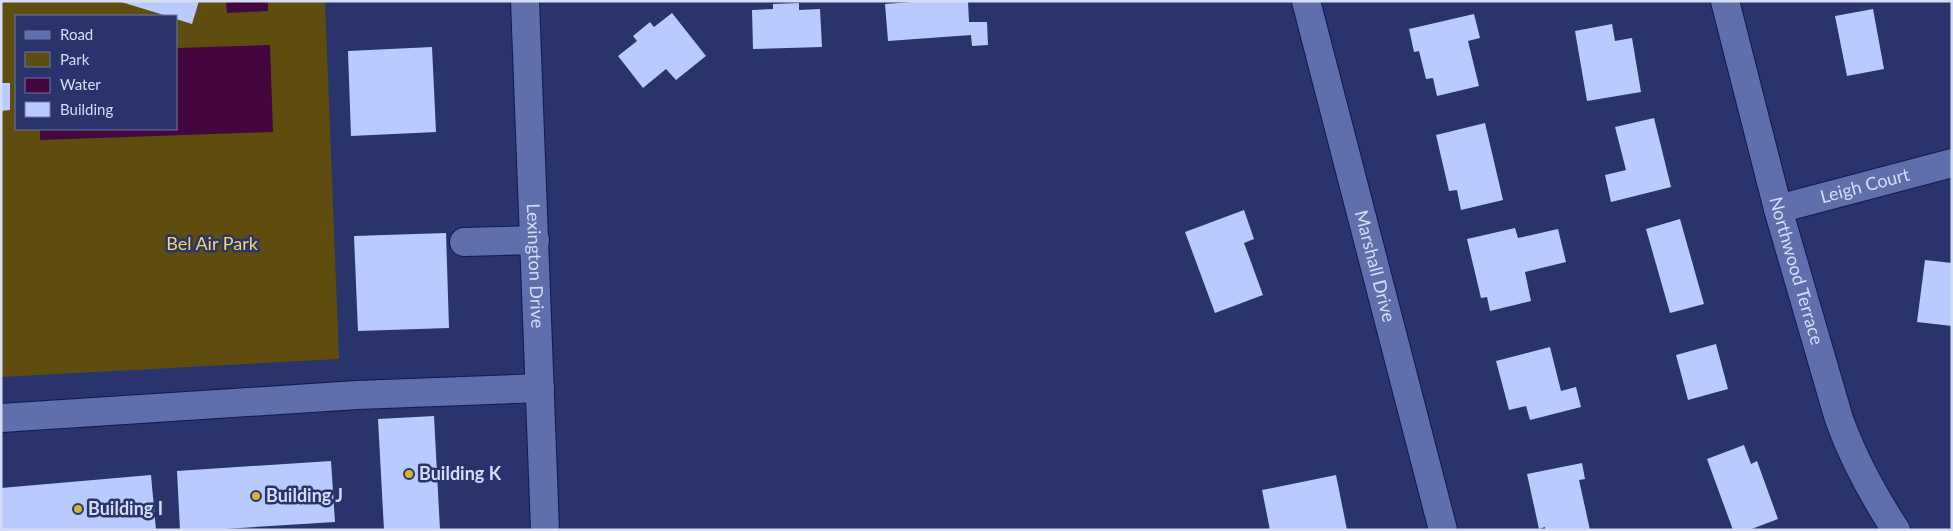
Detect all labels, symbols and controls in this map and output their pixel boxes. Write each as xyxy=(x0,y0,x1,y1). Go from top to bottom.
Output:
legend xyxy=(15,15,178,130)
text: Road xyxy=(60,25,93,43)
text: Park xyxy=(60,50,90,68)
text: Water xyxy=(60,75,101,93)
text: Building xyxy=(60,100,113,118)
street label: Leigh Court xyxy=(1818,163,1912,207)
street label: Northwood Terrace xyxy=(1765,194,1829,347)
street label: Lexington Drive xyxy=(523,203,549,329)
street label: Marshall Drive xyxy=(1351,208,1401,324)
park label: Bel Air Park xyxy=(166,232,259,254)
place label: Building K xyxy=(419,462,502,484)
marker: Building K xyxy=(403,468,415,480)
place label: Building J xyxy=(266,484,343,506)
marker: Building J xyxy=(250,490,262,502)
place label: Building I xyxy=(88,497,163,519)
marker: Building I xyxy=(72,503,84,515)

